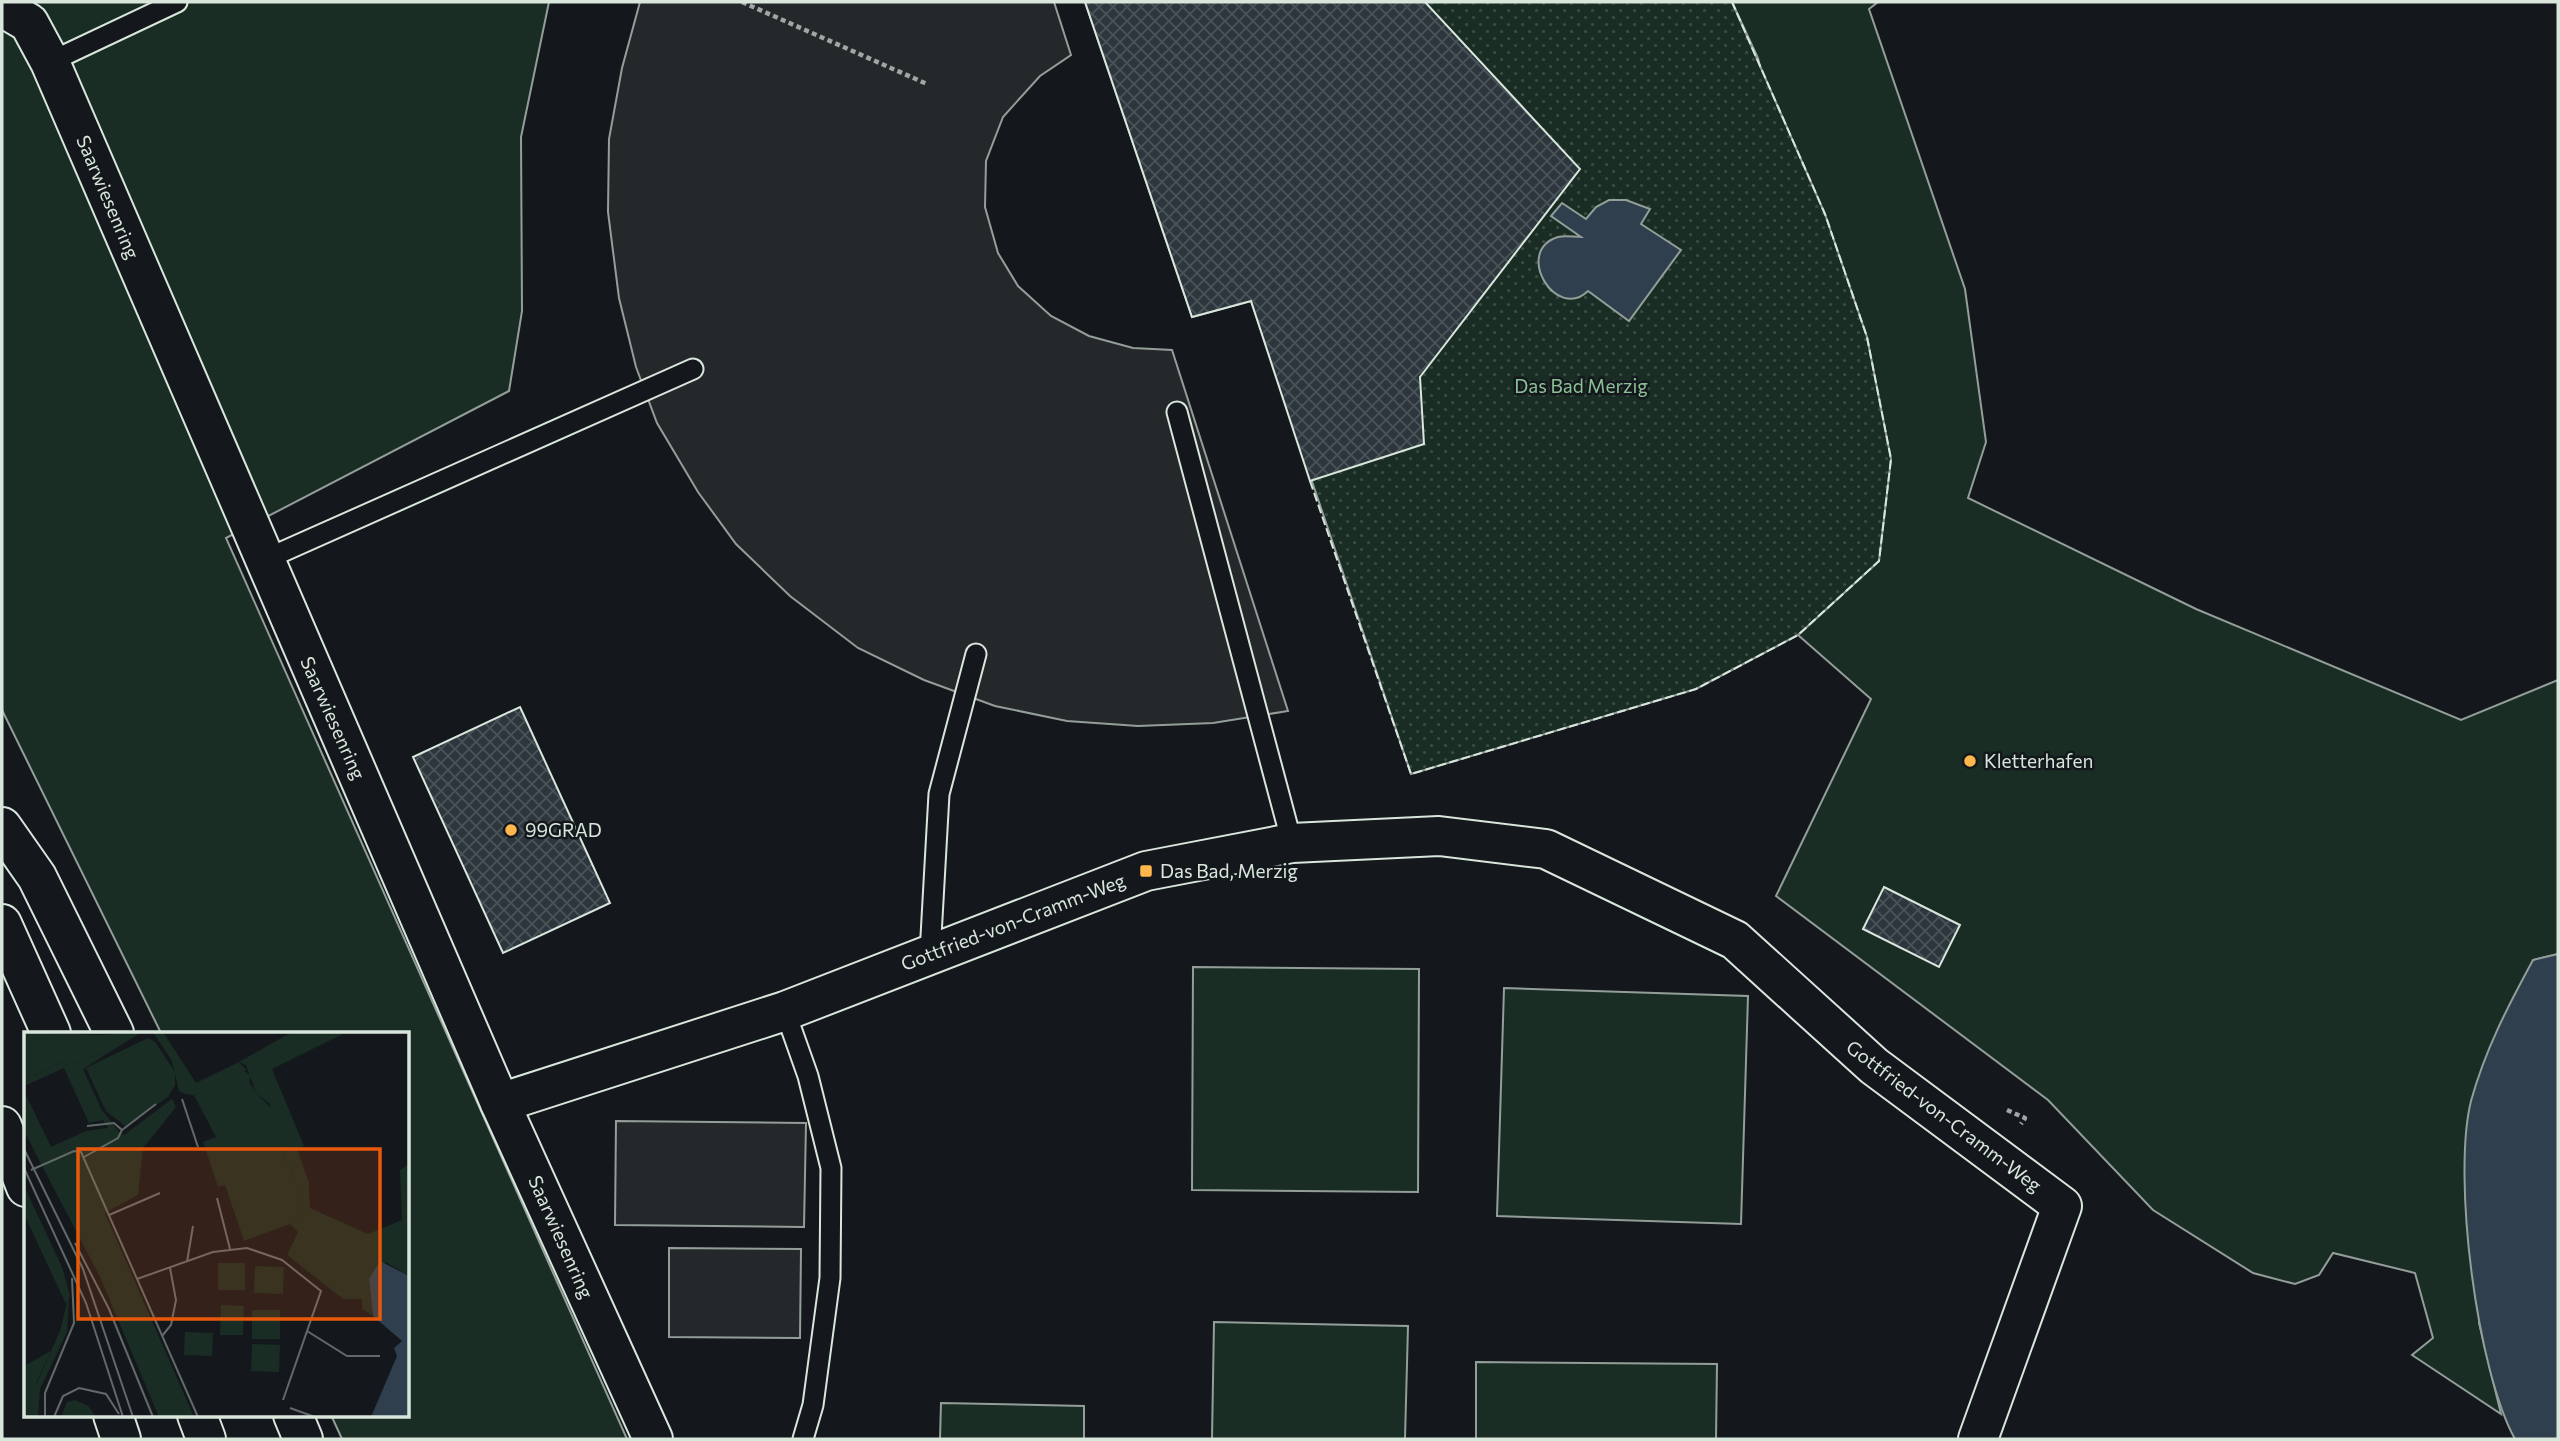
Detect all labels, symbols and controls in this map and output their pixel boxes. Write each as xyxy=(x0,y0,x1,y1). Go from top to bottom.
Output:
street label: Saarwiesenring xyxy=(72,132,145,262)
park label: Das Bad Merzig xyxy=(1514,374,1648,397)
street label: Saarwiesenring xyxy=(296,653,371,783)
place label: Kletterhafen xyxy=(1984,749,2093,772)
marker: Kletterhafen xyxy=(1962,753,1978,769)
place label: 99GRAD xyxy=(525,818,602,841)
marker: 99GRAD xyxy=(503,822,519,838)
place label: Das Bad, Merzig xyxy=(1160,859,1298,882)
marker: Das Bad, Merzig xyxy=(1138,863,1154,879)
street label: Gottfried-von-Cramm-Weg xyxy=(897,868,1128,975)
inset map xyxy=(24,1032,410,1416)
street label: Gottfried-von-Cramm-Weg xyxy=(1842,1035,2046,1196)
street label: Saarwiesenring xyxy=(524,1172,599,1302)

